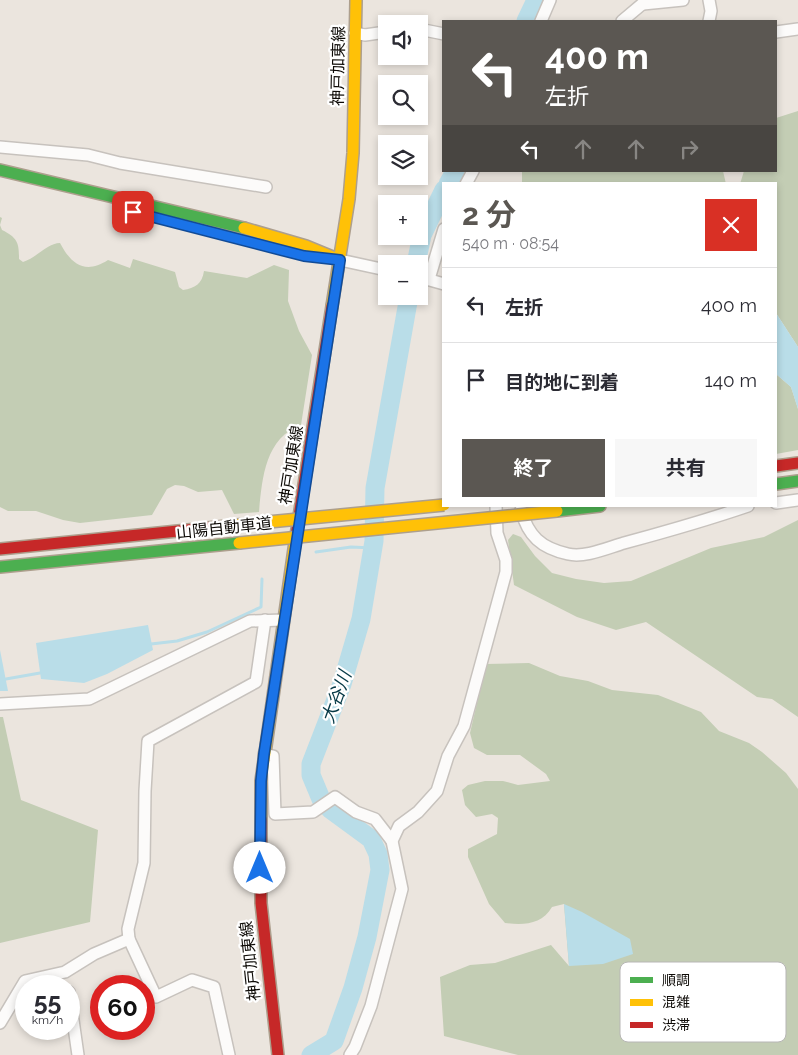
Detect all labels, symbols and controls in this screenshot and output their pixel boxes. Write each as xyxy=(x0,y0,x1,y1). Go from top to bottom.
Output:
map controls xyxy=(378,15,428,305)
button: sound xyxy=(378,15,428,65)
street label: 神戸加東線 xyxy=(328,26,348,106)
text: 400 m xyxy=(545,36,649,77)
icon: left xyxy=(462,40,527,105)
button: search xyxy=(378,75,428,125)
text: 左折 xyxy=(545,83,589,109)
button: layers xyxy=(378,135,428,185)
icon: left xyxy=(516,135,544,163)
icon: ahead xyxy=(569,135,597,163)
icon: ahead xyxy=(622,135,650,163)
icon: right xyxy=(675,135,703,163)
pin xyxy=(112,191,154,233)
button: + xyxy=(378,195,428,245)
text: 2 分 xyxy=(462,197,516,232)
icon: arrive xyxy=(119,198,147,226)
button: close xyxy=(705,199,757,251)
text: 540 m · 08:54 xyxy=(462,234,559,253)
button: − xyxy=(378,255,428,305)
icon: left xyxy=(462,291,490,319)
text: 400 m xyxy=(701,294,757,316)
text: 左折 xyxy=(505,296,543,318)
icon: arrive xyxy=(462,366,490,394)
text: 140 m xyxy=(705,369,757,391)
text: 目的地に到着 xyxy=(505,371,619,393)
street label: 神戸加東線 xyxy=(275,424,307,506)
button: 終了 xyxy=(462,439,605,497)
button: 共有 xyxy=(615,439,757,497)
street label: 山陽自動車道 xyxy=(175,514,273,542)
water label: 大谷川 xyxy=(317,666,356,726)
position arrow xyxy=(233,841,285,893)
street label: 神戸加東線 xyxy=(236,920,264,1002)
legend xyxy=(620,962,786,1042)
text: 順調 xyxy=(662,972,690,988)
speed limit sign: 60 xyxy=(90,975,155,1040)
text: 55 xyxy=(34,986,61,1016)
text: 混雑 xyxy=(662,994,690,1010)
text: km/h xyxy=(32,1013,63,1027)
text: 渋滞 xyxy=(662,1017,690,1033)

